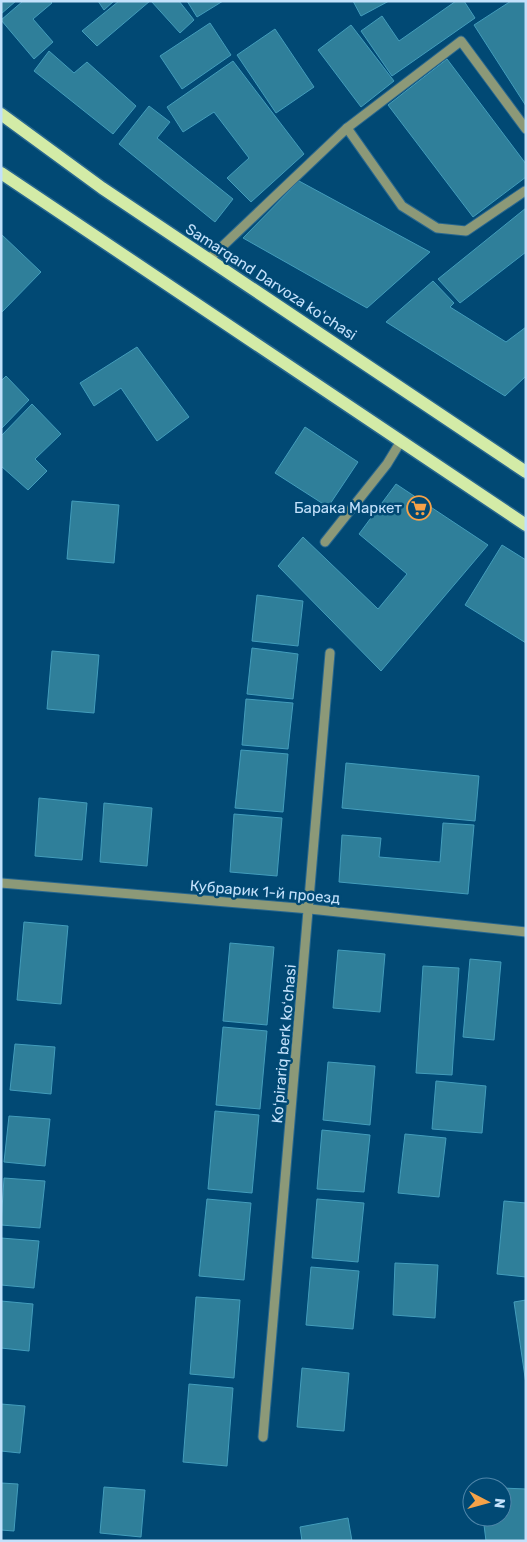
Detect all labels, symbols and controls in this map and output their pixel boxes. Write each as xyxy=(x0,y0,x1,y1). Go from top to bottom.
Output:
street label: Samarqand Darvoza koʻchasi xyxy=(182,220,360,344)
supermarket icon: Барака Маркет xyxy=(406,495,432,521)
place label: Барака Маркет xyxy=(294,499,402,517)
street label: Кубрарик 1-й проезд xyxy=(189,876,341,908)
street label: Koʻpirariq berk koʻchasi xyxy=(268,964,300,1124)
north arrow xyxy=(462,1477,512,1527)
text: N xyxy=(490,1497,508,1509)

